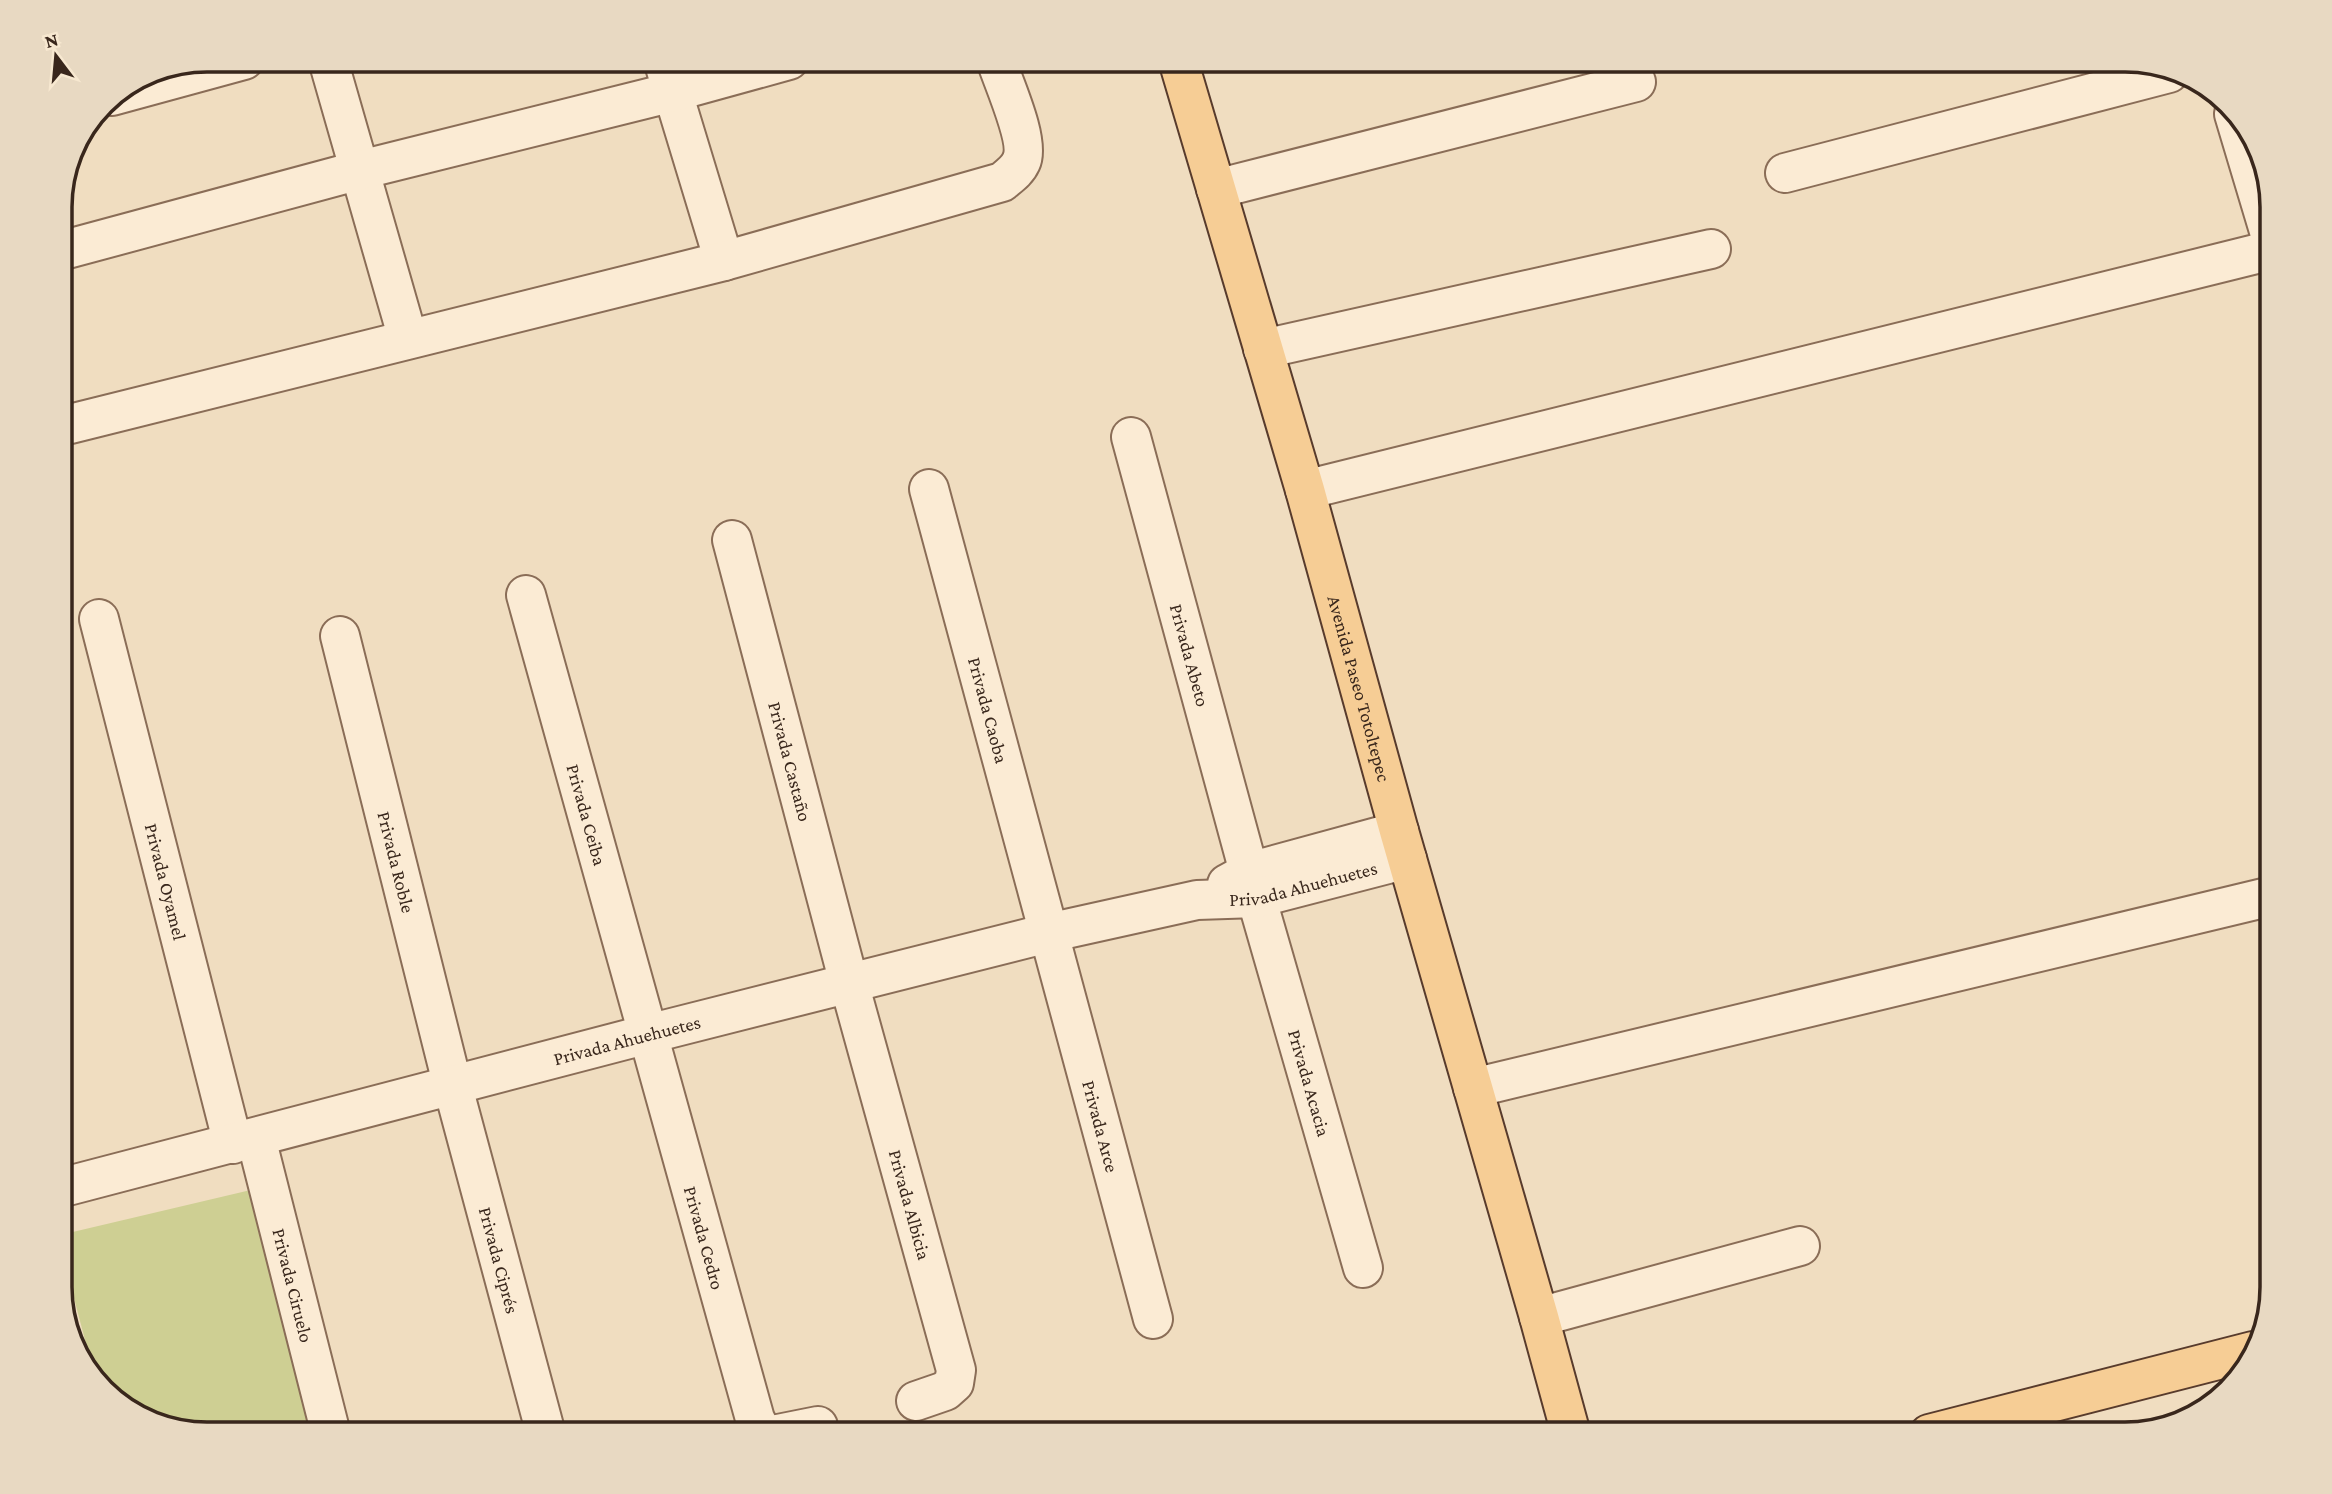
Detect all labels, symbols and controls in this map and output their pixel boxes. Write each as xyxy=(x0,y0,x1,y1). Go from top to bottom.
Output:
north arrow xyxy=(21,21,91,91)
text: N xyxy=(42,28,61,52)
street label: Avenida Paseo Totoltepec xyxy=(1324,593,1395,784)
street label: Privada Abeto xyxy=(1166,601,1214,709)
street label: Privada Caoba xyxy=(964,655,1013,766)
street label: Privada Castaño xyxy=(765,699,816,824)
street label: Privada Ceiba xyxy=(563,762,611,868)
street label: Privada Roble xyxy=(374,809,419,915)
street label: Privada Oyamel xyxy=(141,821,191,942)
street label: Privada Ahuehuetes xyxy=(1229,857,1379,909)
street label: Privada Ahuehuetes xyxy=(551,1011,703,1069)
street label: Privada Acacia xyxy=(1284,1027,1335,1139)
street label: Privada Arce xyxy=(1079,1078,1123,1175)
street label: Privada Albicia xyxy=(885,1147,936,1262)
street label: Privada Cedro xyxy=(680,1184,729,1292)
street label: Privada Ciprés xyxy=(475,1204,524,1316)
street label: Privada Ciruelo xyxy=(269,1226,318,1345)

